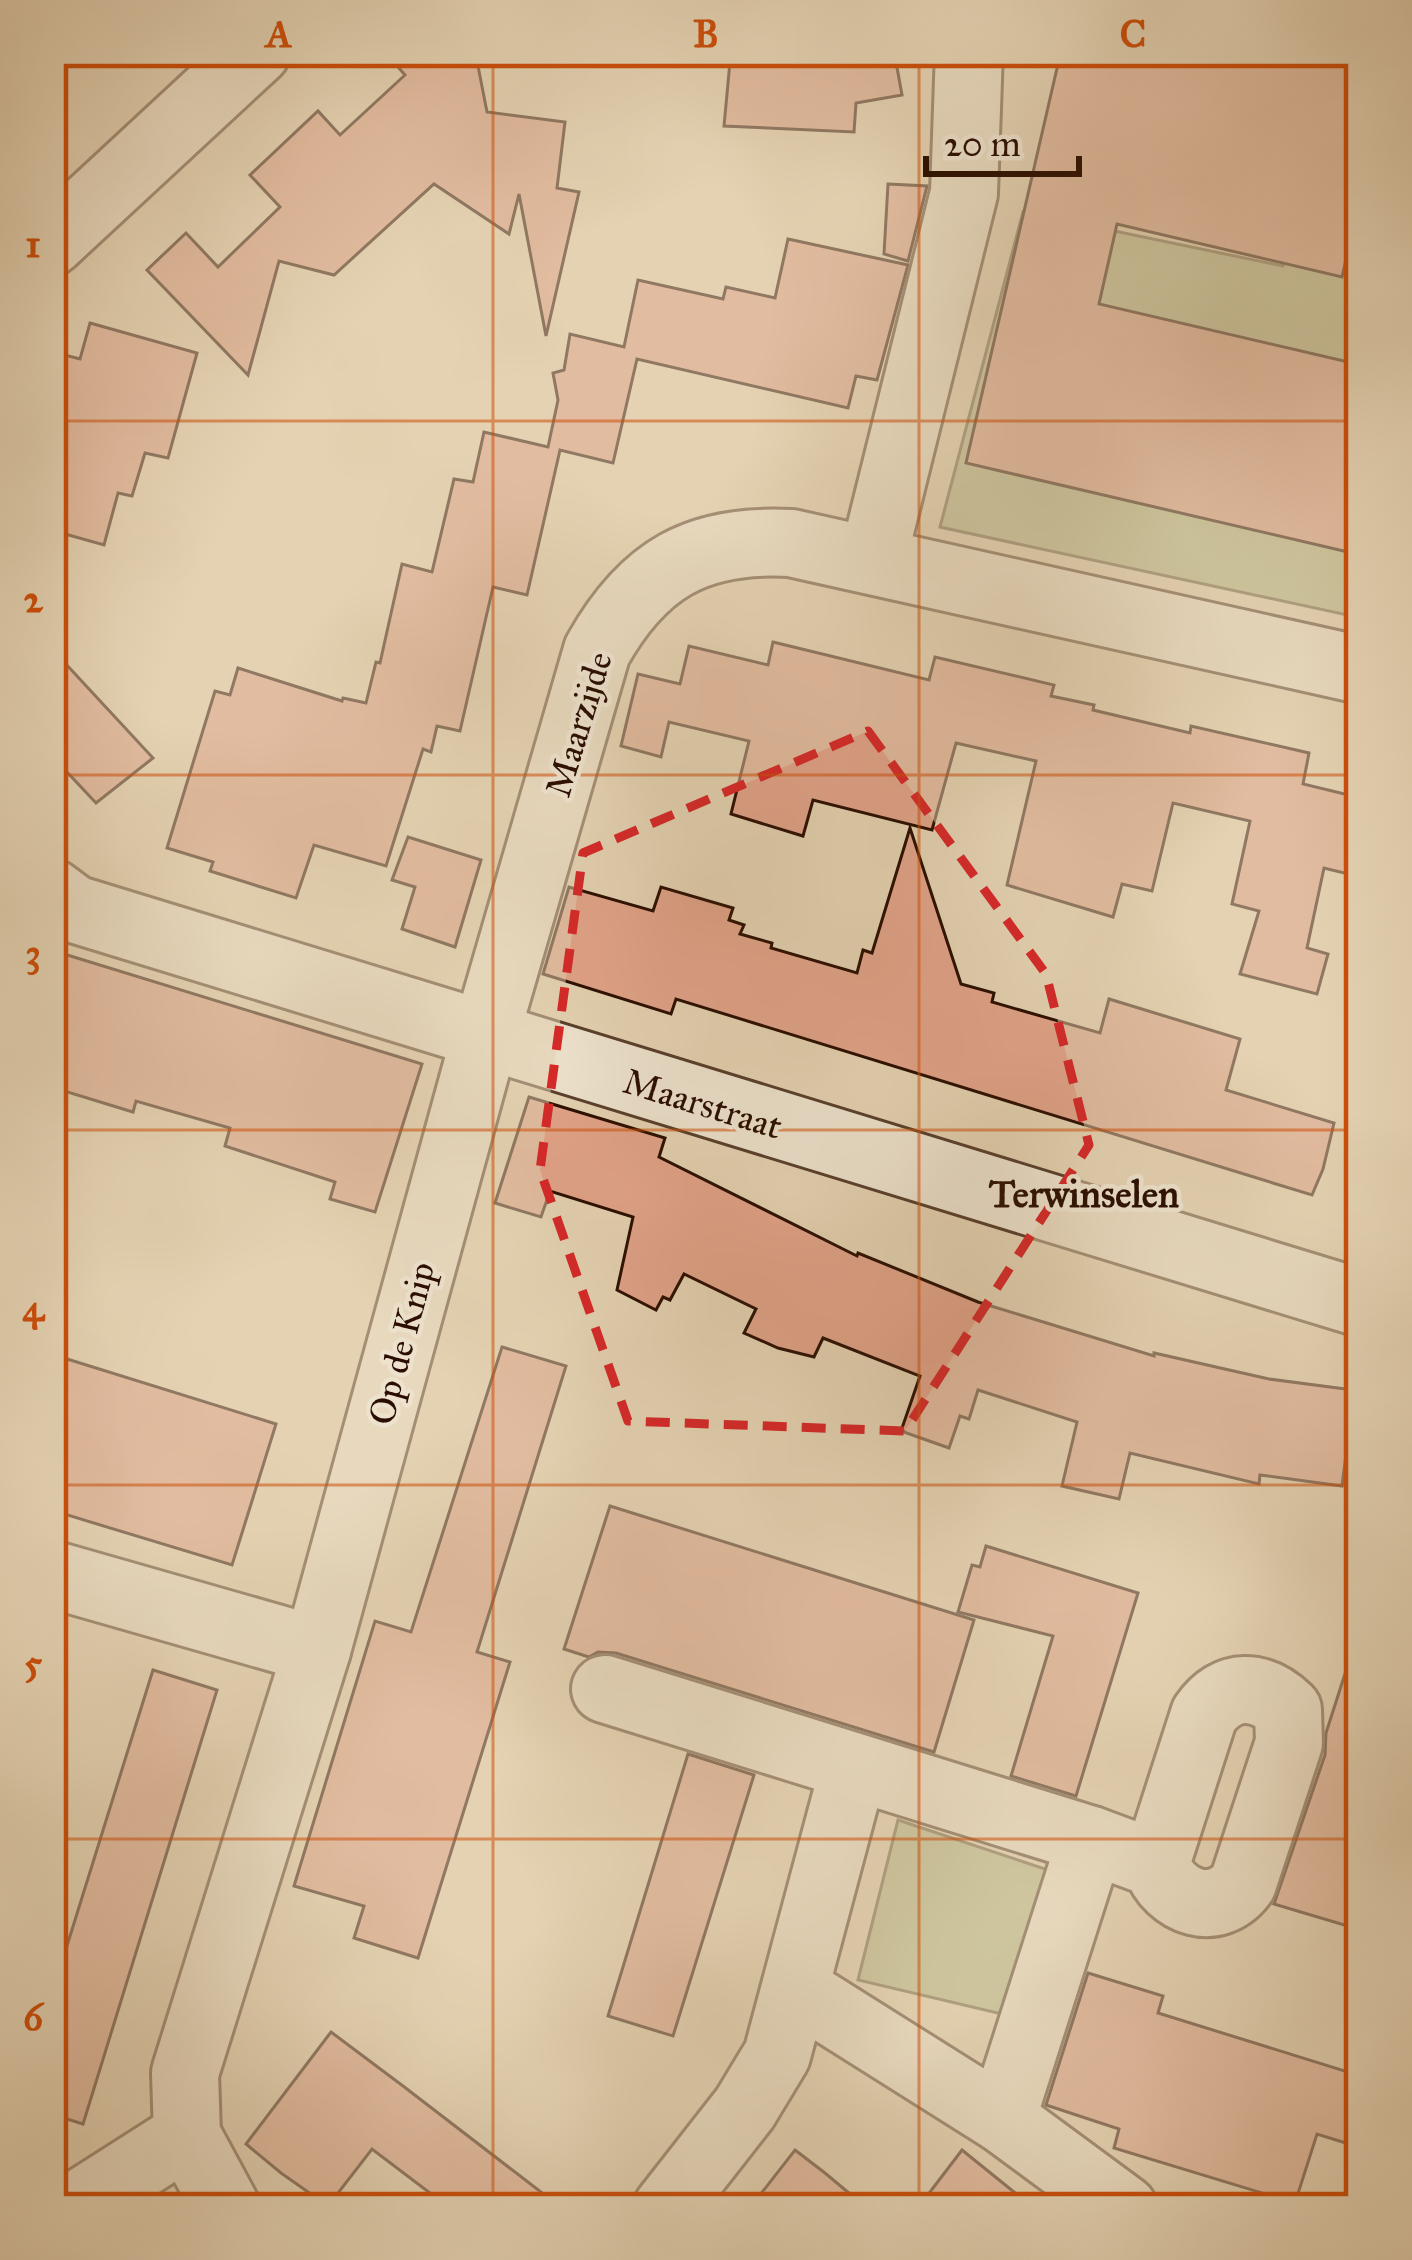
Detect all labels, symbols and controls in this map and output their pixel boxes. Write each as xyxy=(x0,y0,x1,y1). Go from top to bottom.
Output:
text: A xyxy=(264,10,293,58)
text: B xyxy=(693,10,719,58)
text: C xyxy=(1120,10,1146,58)
scale bar xyxy=(926,102,1079,176)
text: 20 m xyxy=(944,122,1021,166)
text: 1 xyxy=(25,220,41,268)
text: 2 xyxy=(23,575,43,623)
street label: Maarzijde xyxy=(536,646,622,802)
text: 3 xyxy=(25,929,41,977)
street label: Maarstraat xyxy=(618,1059,788,1149)
district label: Terwinselen xyxy=(989,1170,1179,1218)
street label: Op de Knip xyxy=(359,1257,445,1430)
text: 4 xyxy=(22,1284,46,1332)
text: 5 xyxy=(24,1639,42,1687)
text: 6 xyxy=(23,1993,45,2041)

